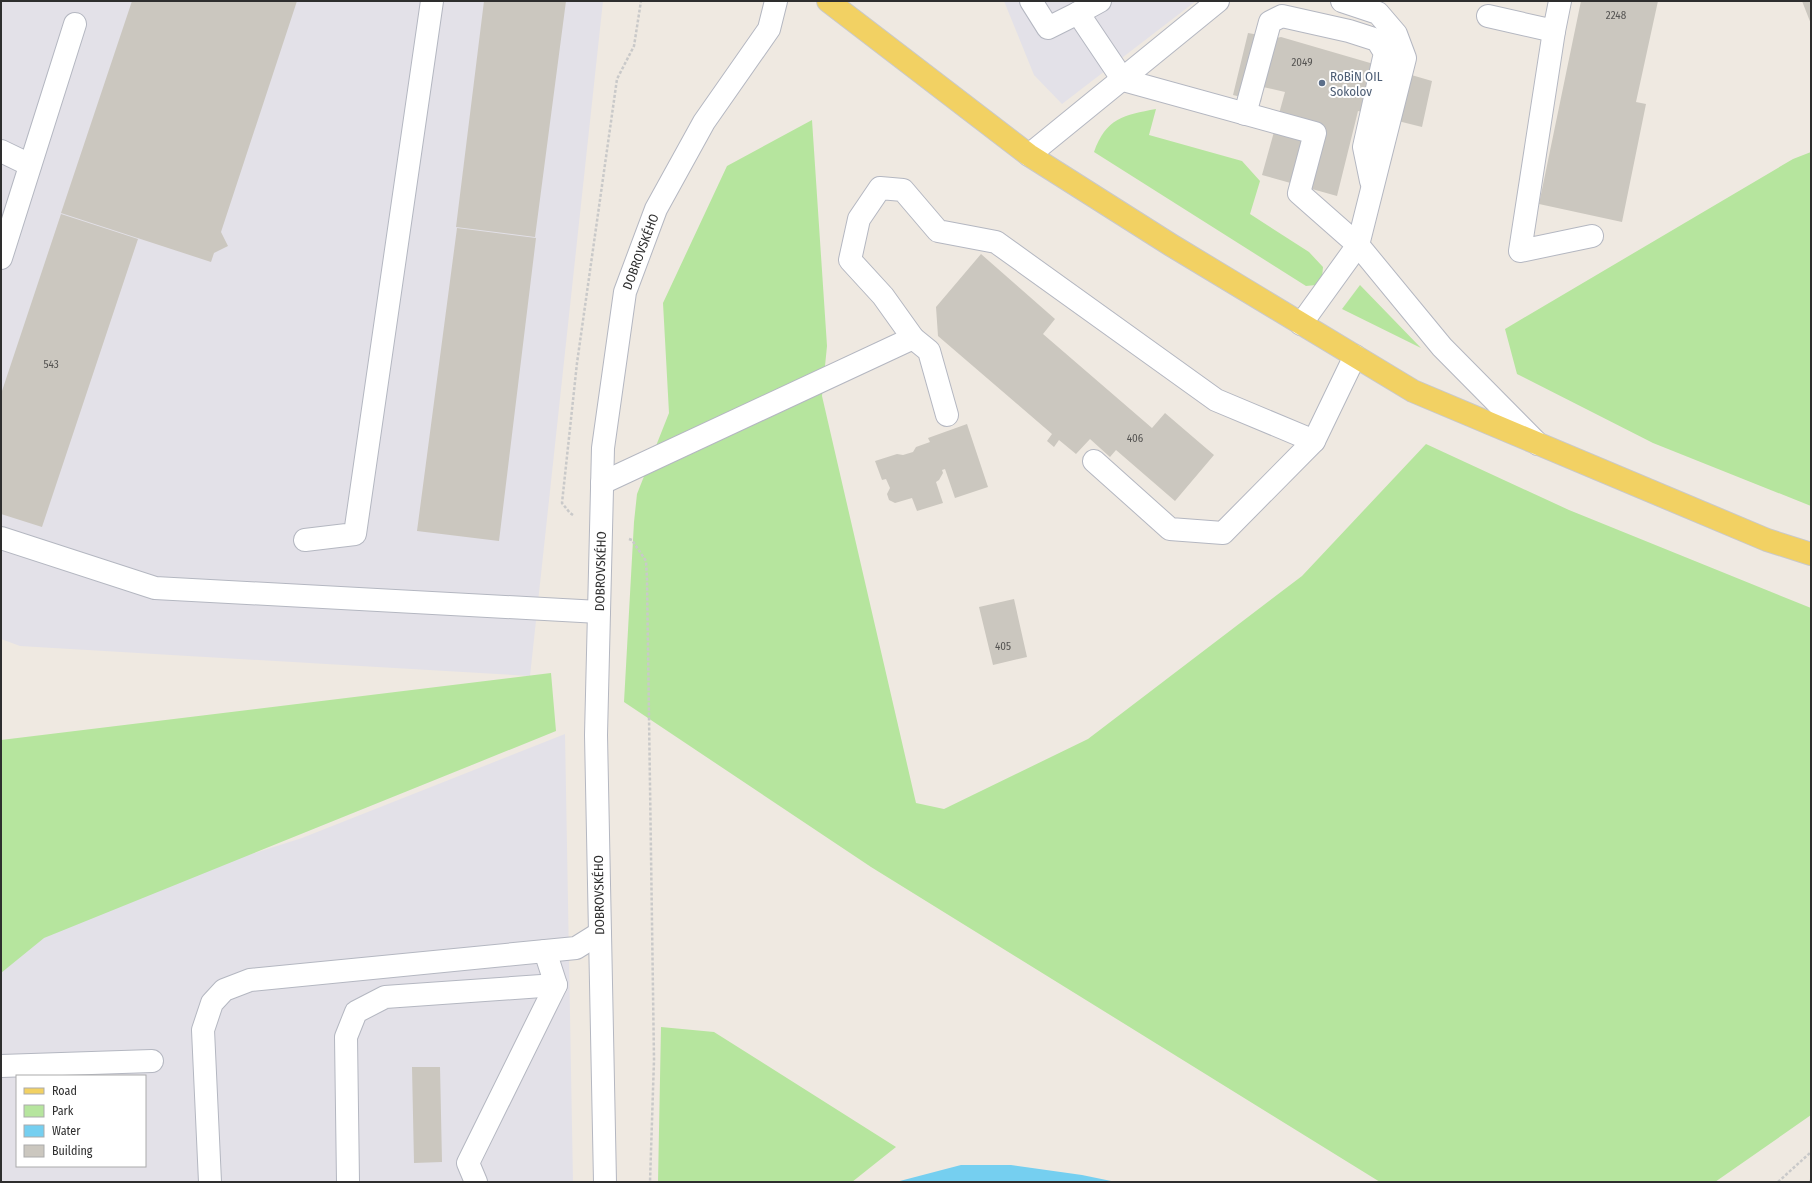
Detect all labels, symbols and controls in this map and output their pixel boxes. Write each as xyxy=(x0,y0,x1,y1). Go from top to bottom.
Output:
house number: 2248 xyxy=(1606,9,1627,22)
house number: 2049 xyxy=(1291,56,1313,69)
place label: RoBiN OIL Sokolov xyxy=(1330,69,1383,99)
marker: RoBiN OIL Sokolov xyxy=(1317,78,1327,88)
street label: DOBROVSKÉHO xyxy=(619,211,661,291)
house number: 543 xyxy=(43,358,59,371)
house number: 406 xyxy=(1127,432,1144,445)
street label: DOBROVSKÉHO xyxy=(592,531,608,611)
house number: 405 xyxy=(995,640,1011,653)
street label: DOBROVSKÉHO xyxy=(591,855,607,935)
legend xyxy=(16,1075,146,1167)
text: Road xyxy=(52,1084,77,1098)
text: Park xyxy=(52,1104,74,1118)
text: Water xyxy=(52,1124,81,1138)
text: Building xyxy=(52,1144,93,1158)

